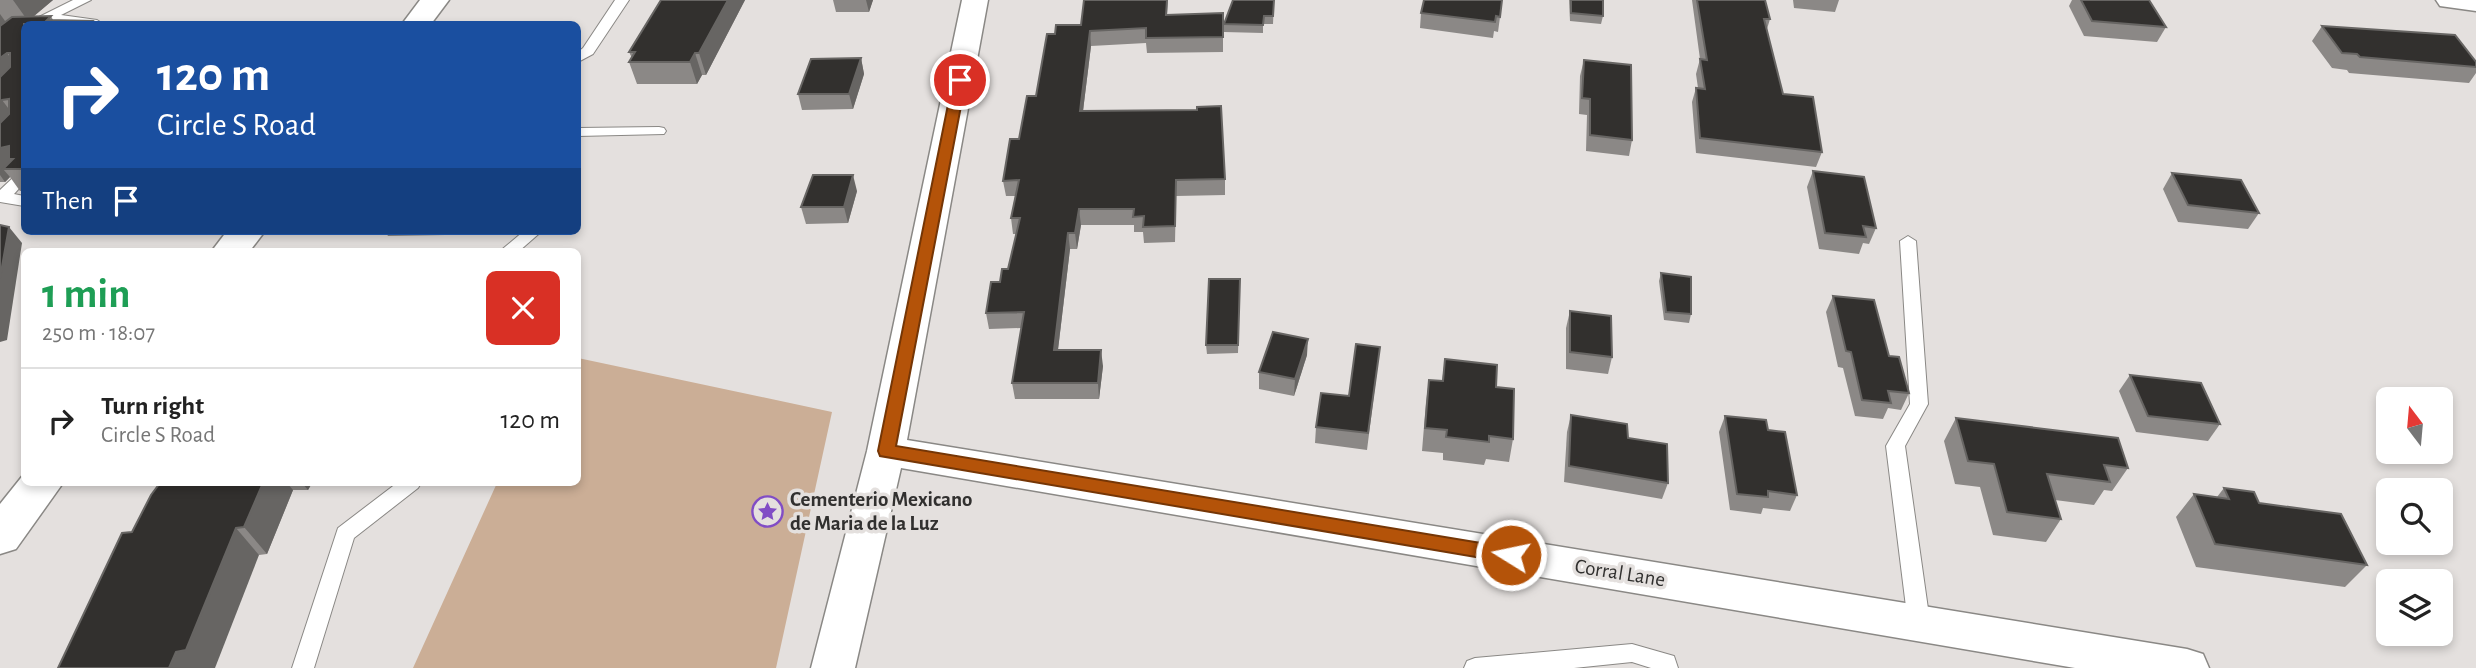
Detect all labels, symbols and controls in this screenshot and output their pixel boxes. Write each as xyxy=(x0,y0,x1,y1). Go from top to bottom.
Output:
icon: right xyxy=(42,49,133,140)
pin xyxy=(930,50,990,110)
text: 120 m xyxy=(157,51,270,100)
icon: arrive xyxy=(941,61,979,99)
text: Circle S Road xyxy=(157,109,316,141)
icon: arrive xyxy=(107,182,145,220)
text: Then xyxy=(42,188,93,214)
button: close xyxy=(486,271,560,345)
text: 1 min xyxy=(42,273,131,315)
text: 250 m · 18:07 xyxy=(42,322,155,345)
north arrow xyxy=(2376,387,2454,464)
map controls xyxy=(2376,387,2453,646)
text: Turn right xyxy=(101,393,204,419)
icon: right xyxy=(42,402,80,440)
text: 120 m xyxy=(500,407,560,433)
text: Circle S Road xyxy=(101,424,215,447)
button: search xyxy=(2376,478,2453,555)
place label: Cementerio Mexicano de Maria de la Luz xyxy=(790,489,972,534)
place icon: Cementerio Mexicano de Maria de la Luz xyxy=(750,494,784,528)
position arrow xyxy=(1474,518,1548,592)
street label: Corral Lane xyxy=(1573,556,1667,590)
button: layers xyxy=(2376,569,2453,646)

